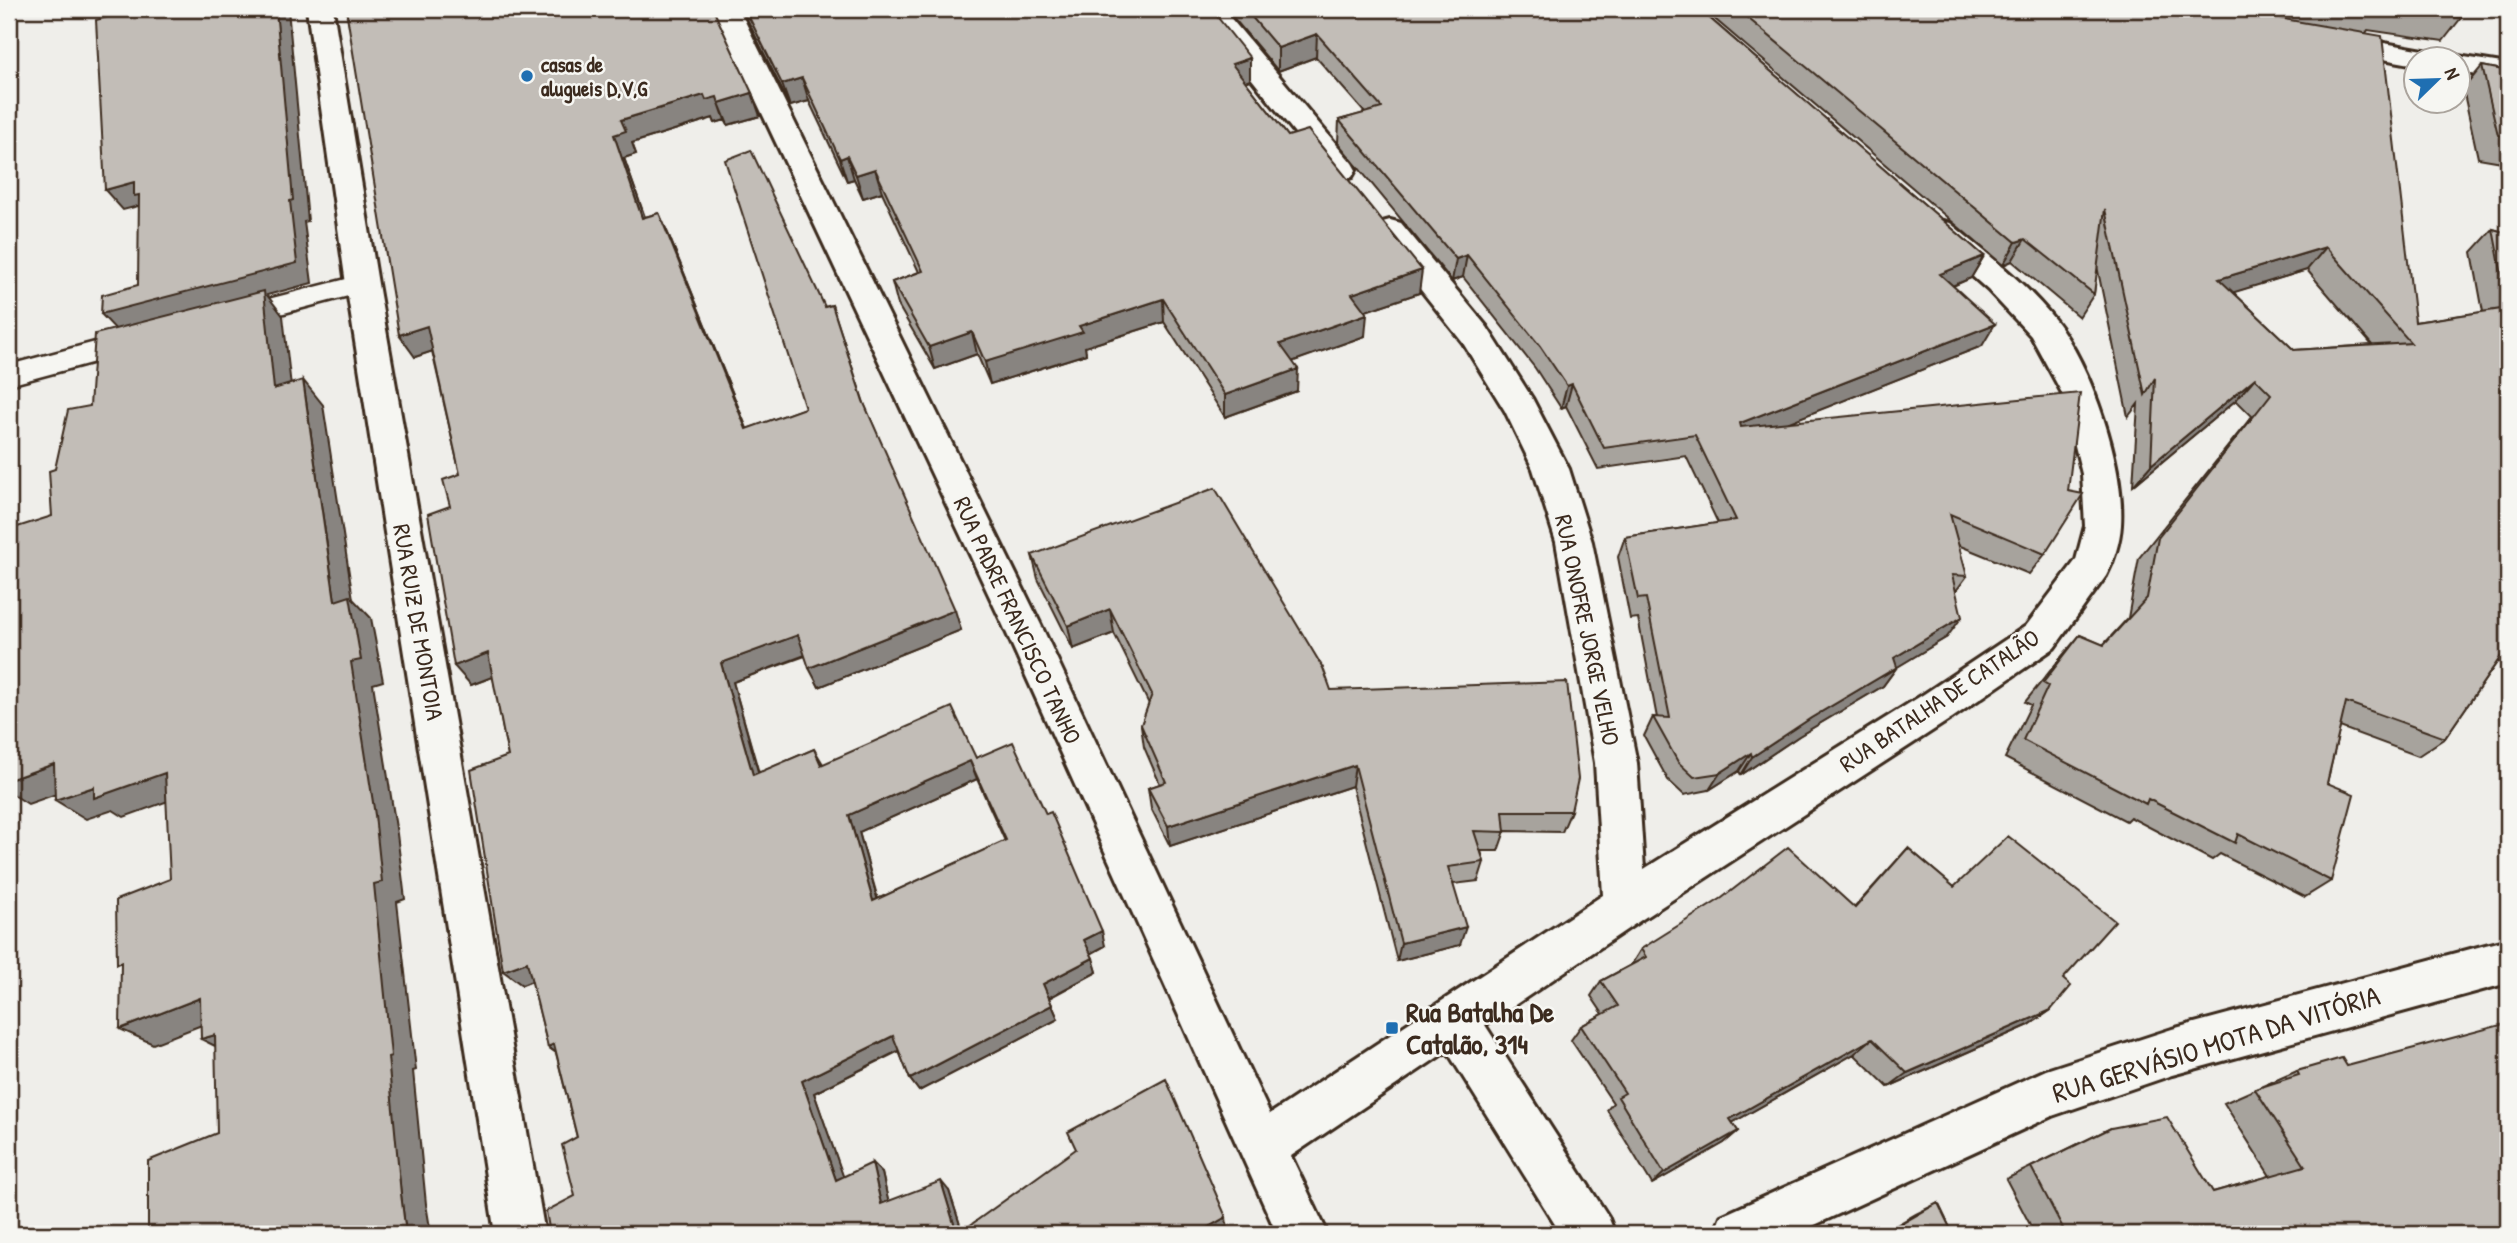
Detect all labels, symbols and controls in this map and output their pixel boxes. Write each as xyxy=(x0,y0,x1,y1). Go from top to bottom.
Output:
north arrow xyxy=(2402,46,2472,116)
place label: casas de alugueis D,V,G xyxy=(541,50,648,104)
text: N xyxy=(2439,64,2467,83)
marker: casas de alugueis D,V,G xyxy=(519,68,535,84)
street label: RUA PADRE FRANCISCO TANHO xyxy=(947,491,1089,749)
street label: RUA ONOFRE JORGE VELHO xyxy=(1548,512,1628,748)
street label: RUA RUIZ DE MONTOIA xyxy=(386,521,452,723)
street label: RUA BATALHA DE CATALÃO xyxy=(1833,621,2045,779)
street label: RUA GERVÁSIO MOTA DA VITÓRIA xyxy=(2048,976,2385,1112)
place label: Rua Batalha De Catalão, 314 xyxy=(1406,993,1555,1063)
marker: Rua Batalha De Catalão, 314 xyxy=(1384,1020,1400,1036)

